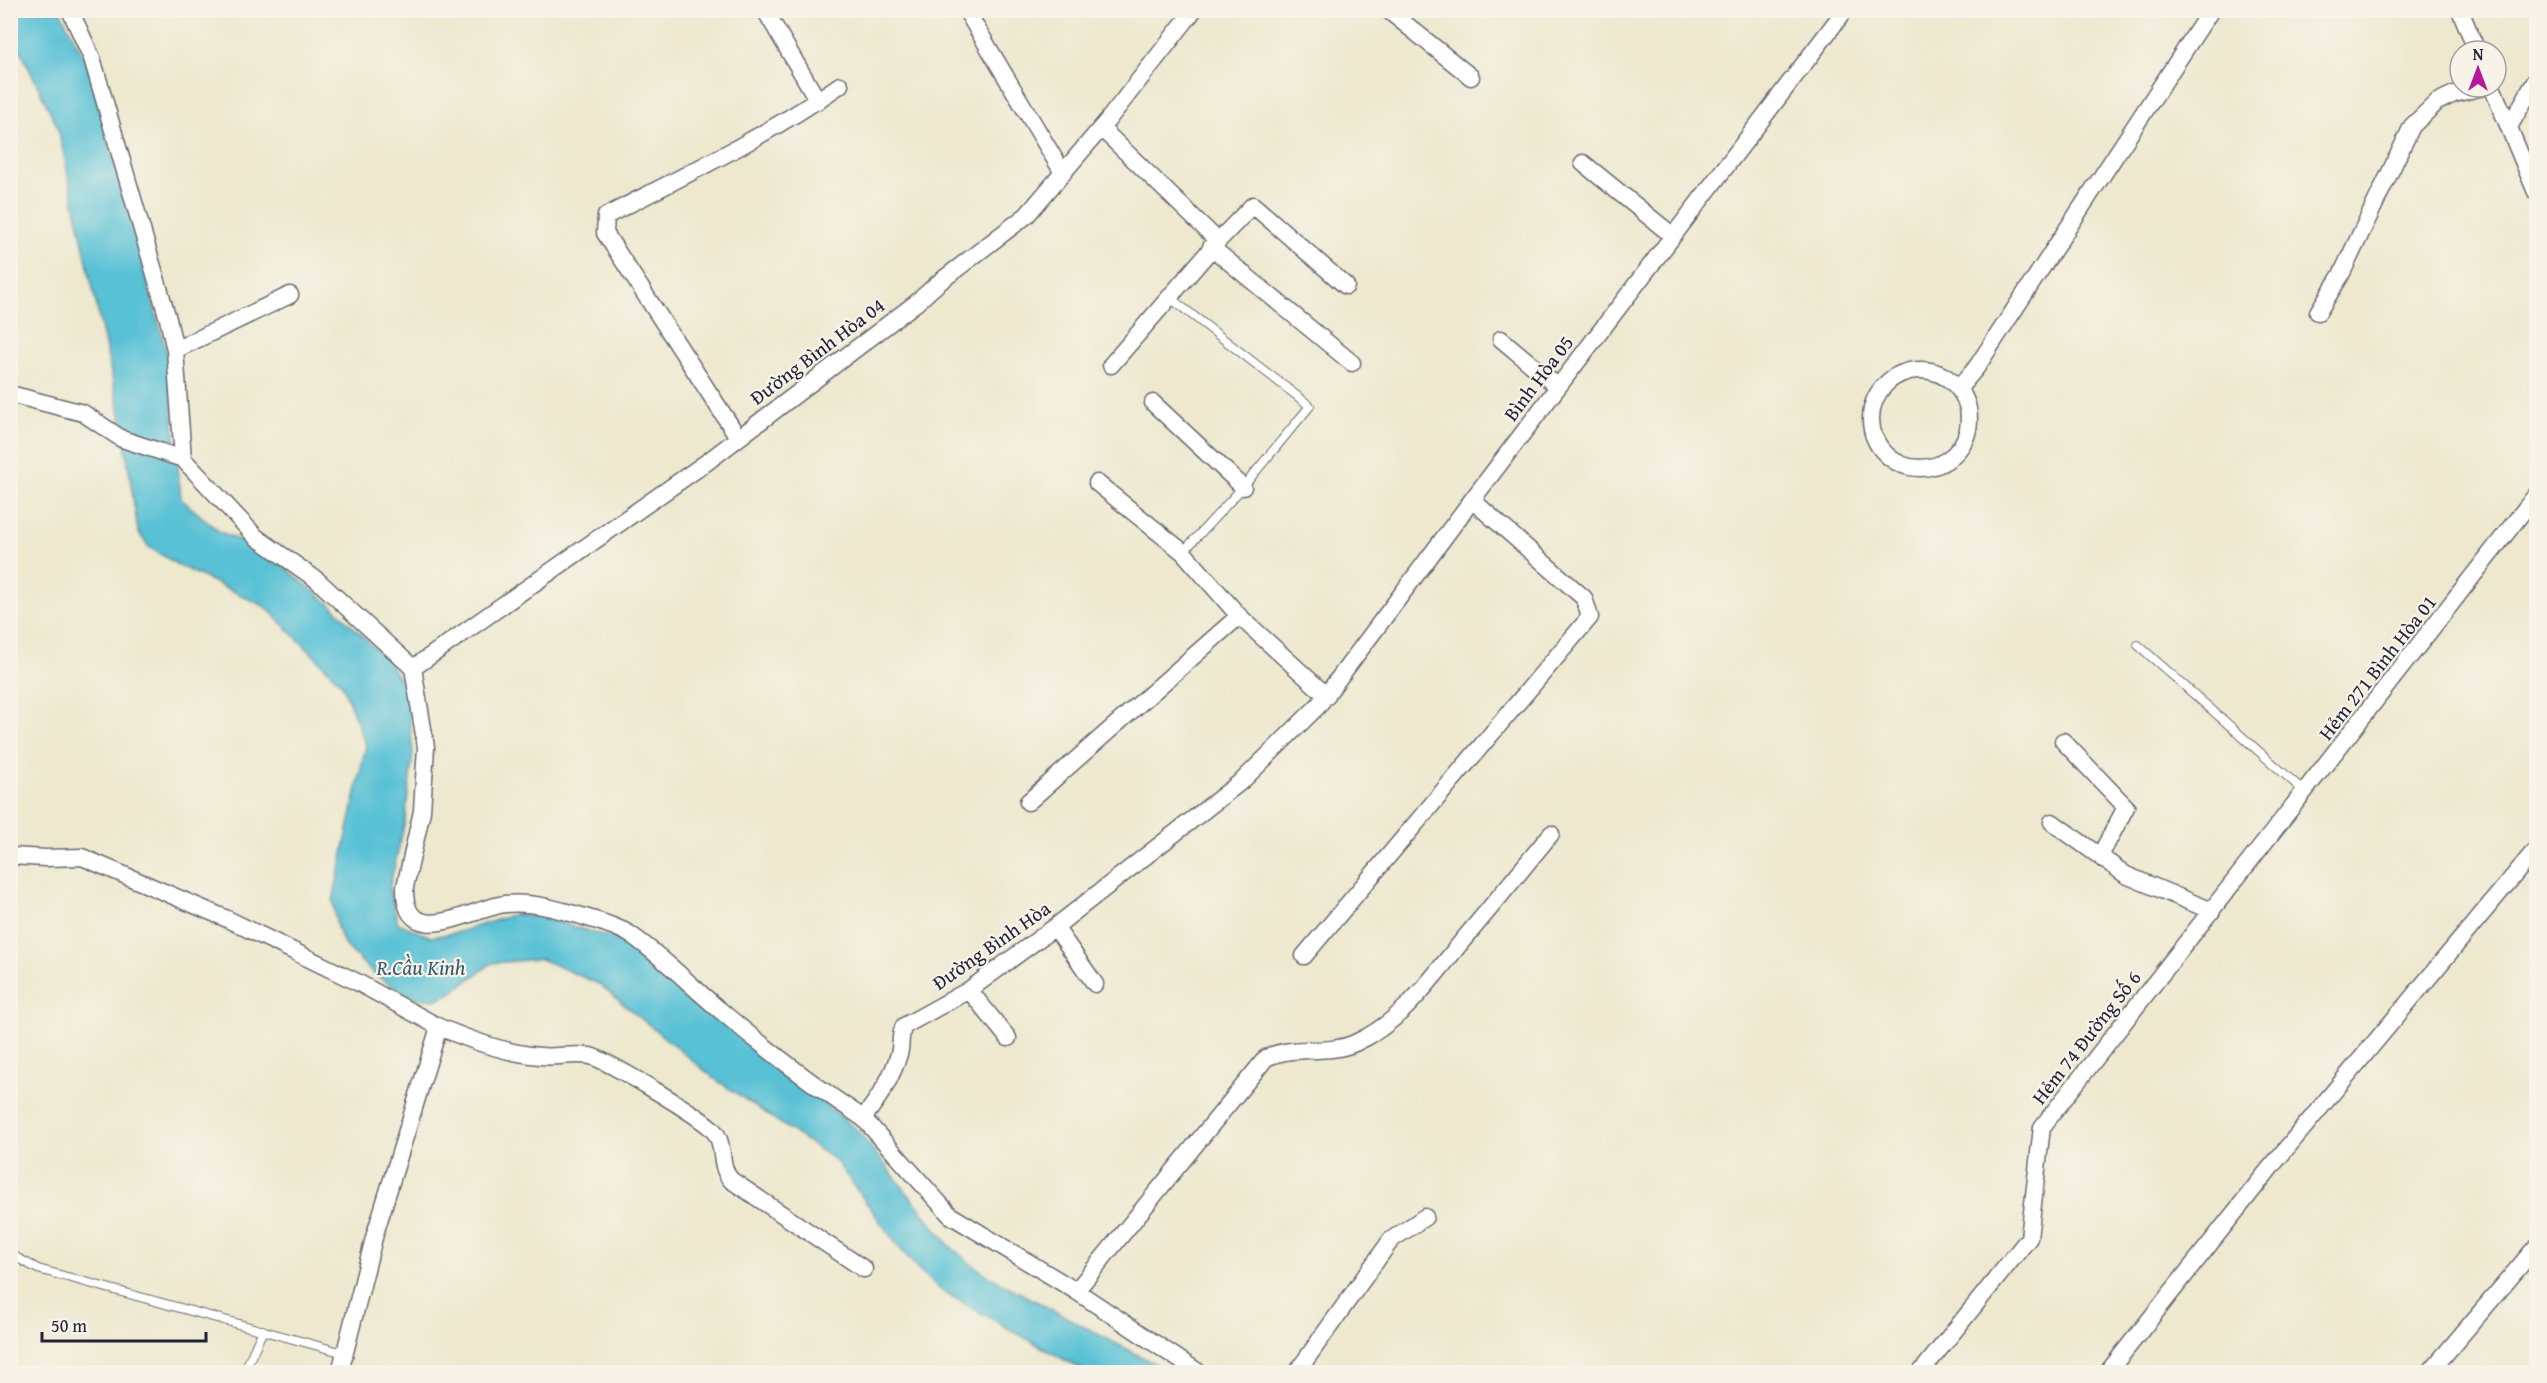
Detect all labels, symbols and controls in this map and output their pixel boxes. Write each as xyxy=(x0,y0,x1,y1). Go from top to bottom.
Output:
north arrow xyxy=(2448,39,2508,99)
text: N xyxy=(2473,42,2484,66)
street label: Đường Bình Hòa 04 xyxy=(744,291,890,411)
street label: Bình Hòa 05 xyxy=(1496,329,1580,427)
street label: Hẻm 271 Bình Hòa 01 xyxy=(2311,588,2443,746)
street label: Đường Bình Hòa xyxy=(926,893,1056,997)
water label: R.Cầu Kinh xyxy=(376,952,466,983)
street label: Hẻm 74 Đường Số 6 xyxy=(2025,964,2147,1110)
scale bar xyxy=(42,1305,206,1343)
text: 50 m xyxy=(51,1312,87,1339)

